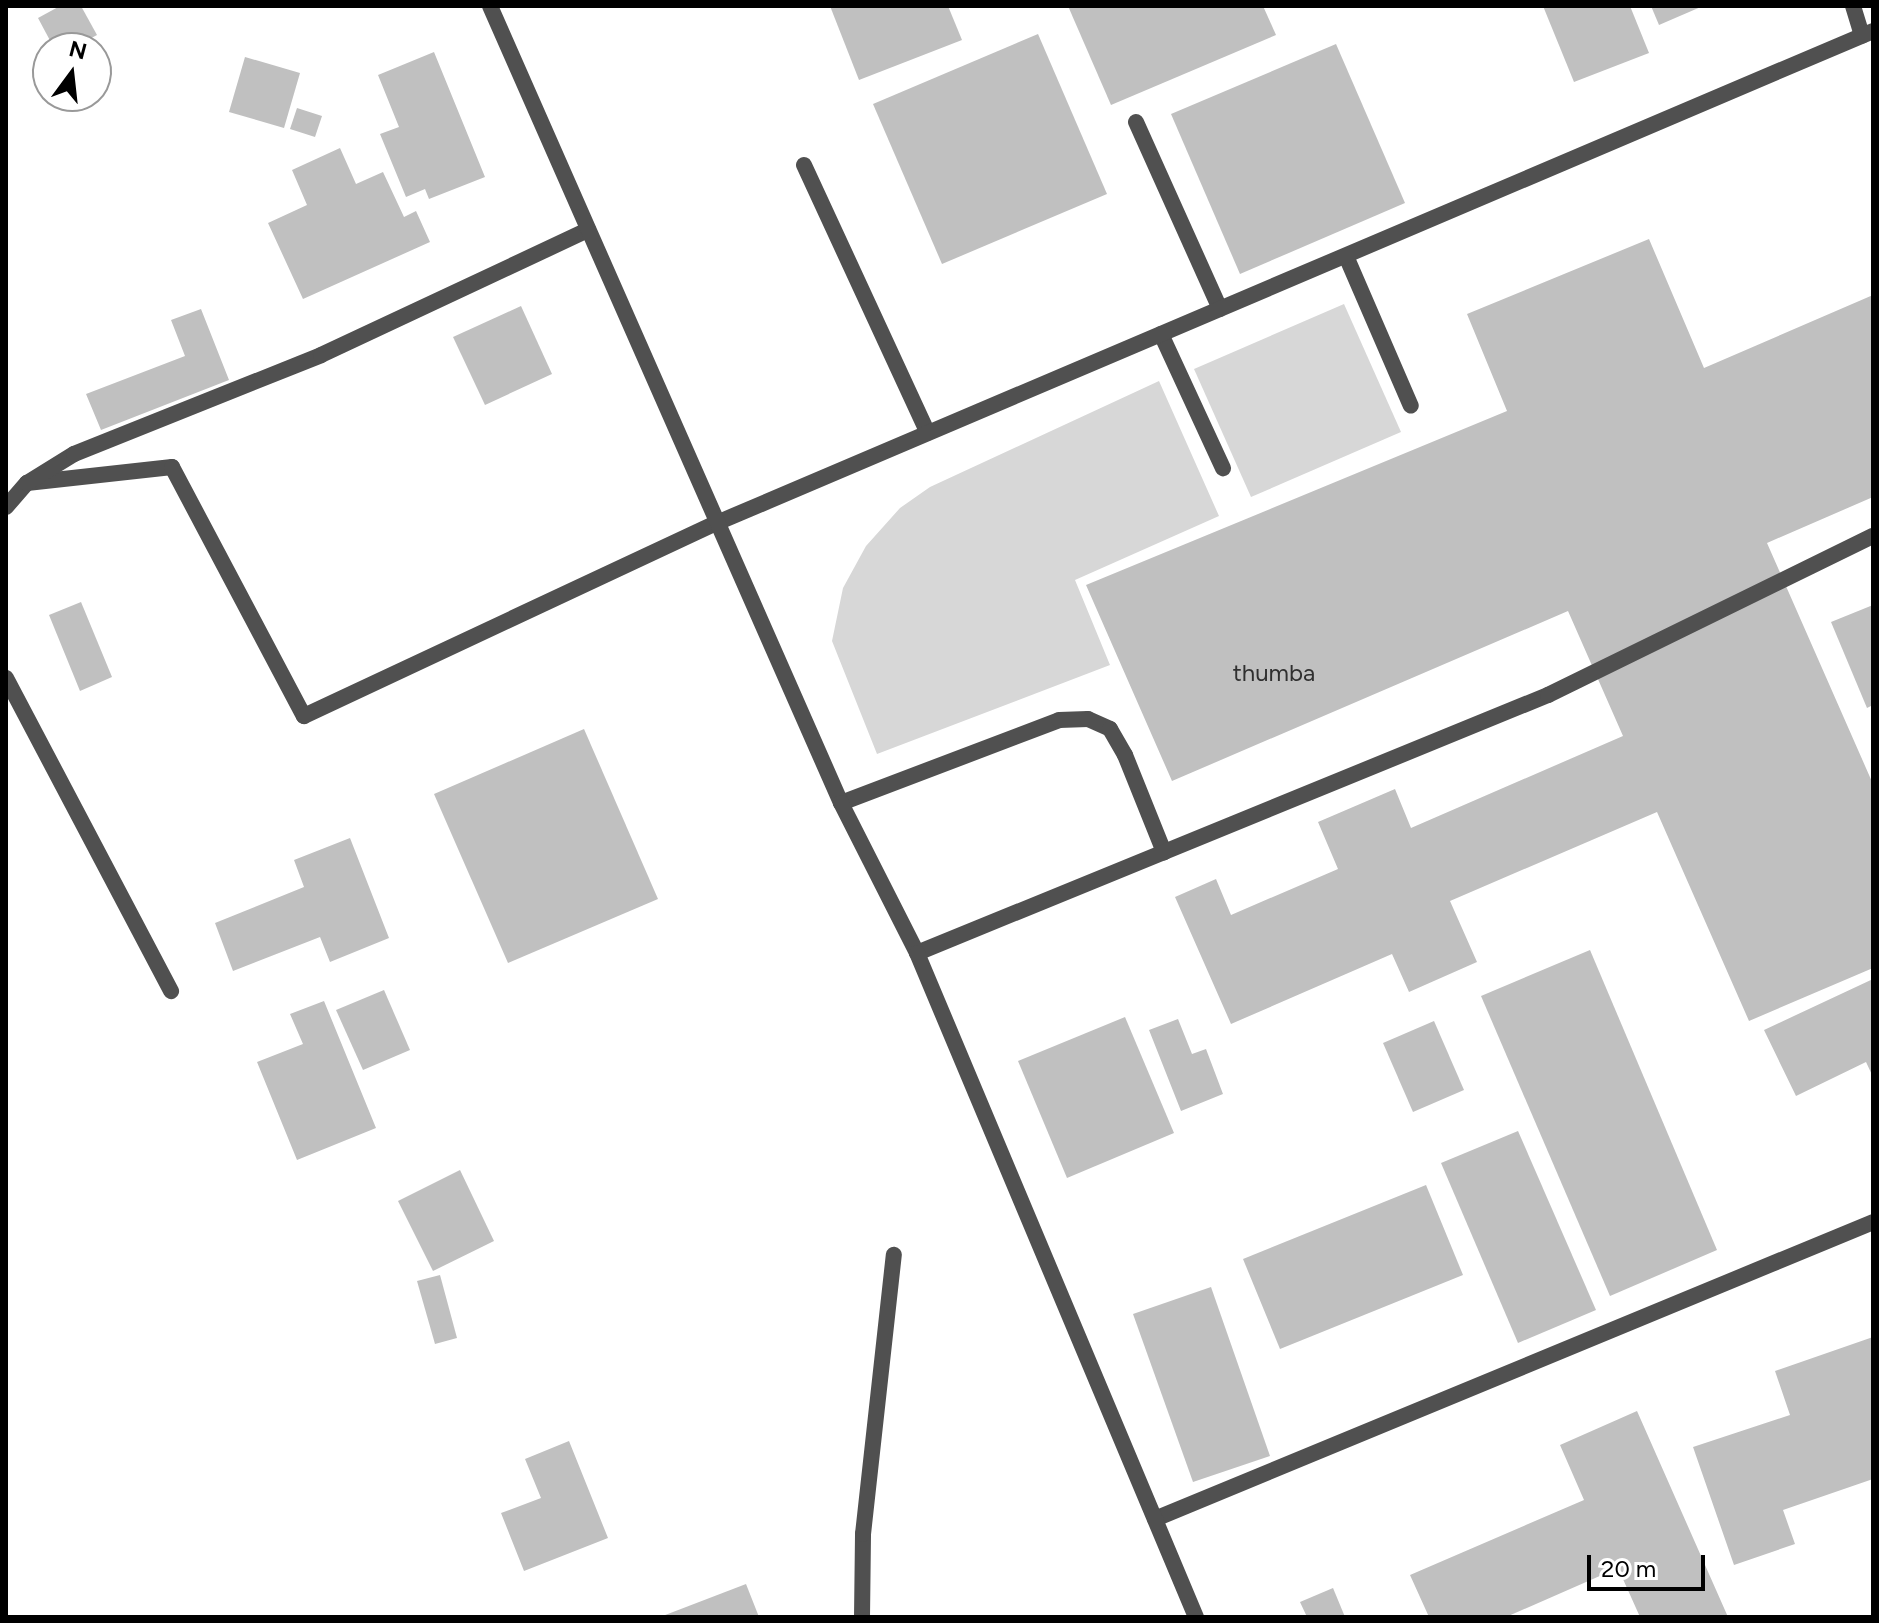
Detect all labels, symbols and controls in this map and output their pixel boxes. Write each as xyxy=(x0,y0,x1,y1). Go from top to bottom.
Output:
north arrow xyxy=(32,32,112,112)
text: N xyxy=(66,35,90,66)
house number: thumba xyxy=(1233,659,1315,687)
scale bar xyxy=(1591,1539,1709,1589)
text: 20 m xyxy=(1601,1554,1656,1583)

